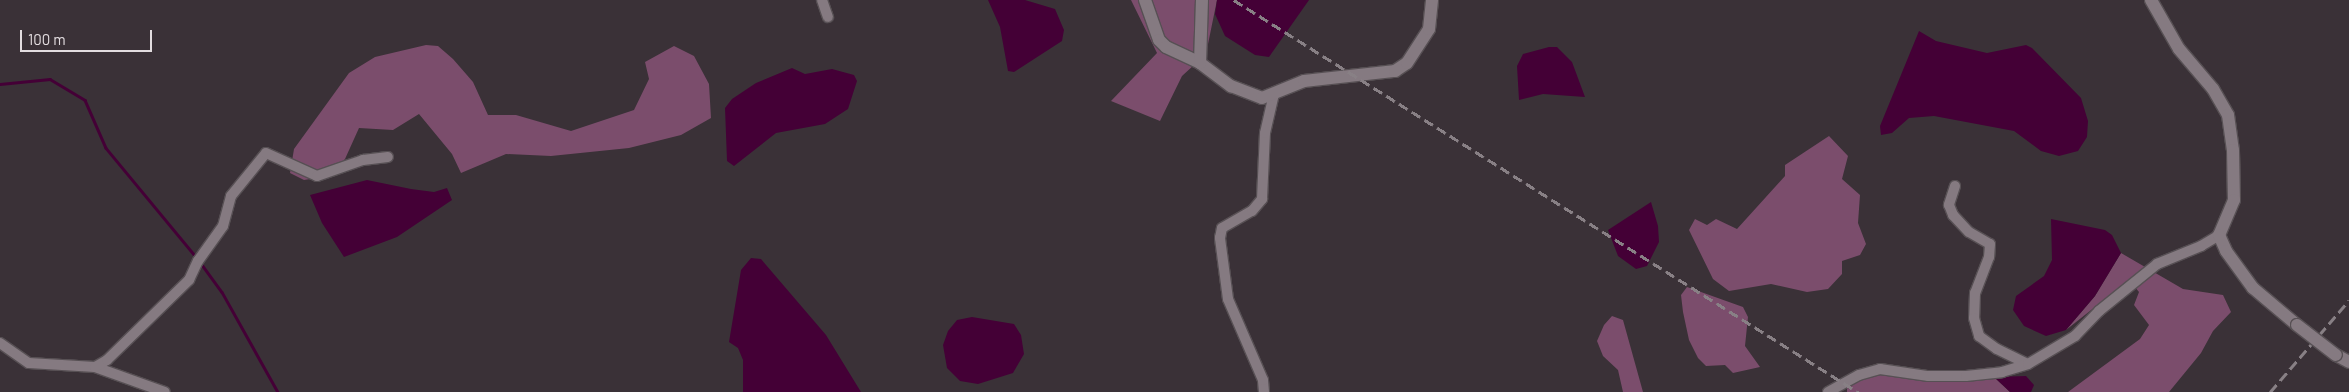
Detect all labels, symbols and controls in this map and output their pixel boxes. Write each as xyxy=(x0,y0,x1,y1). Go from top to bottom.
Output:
scale bar xyxy=(22,20,155,52)
text: 100 m xyxy=(28,30,66,48)

